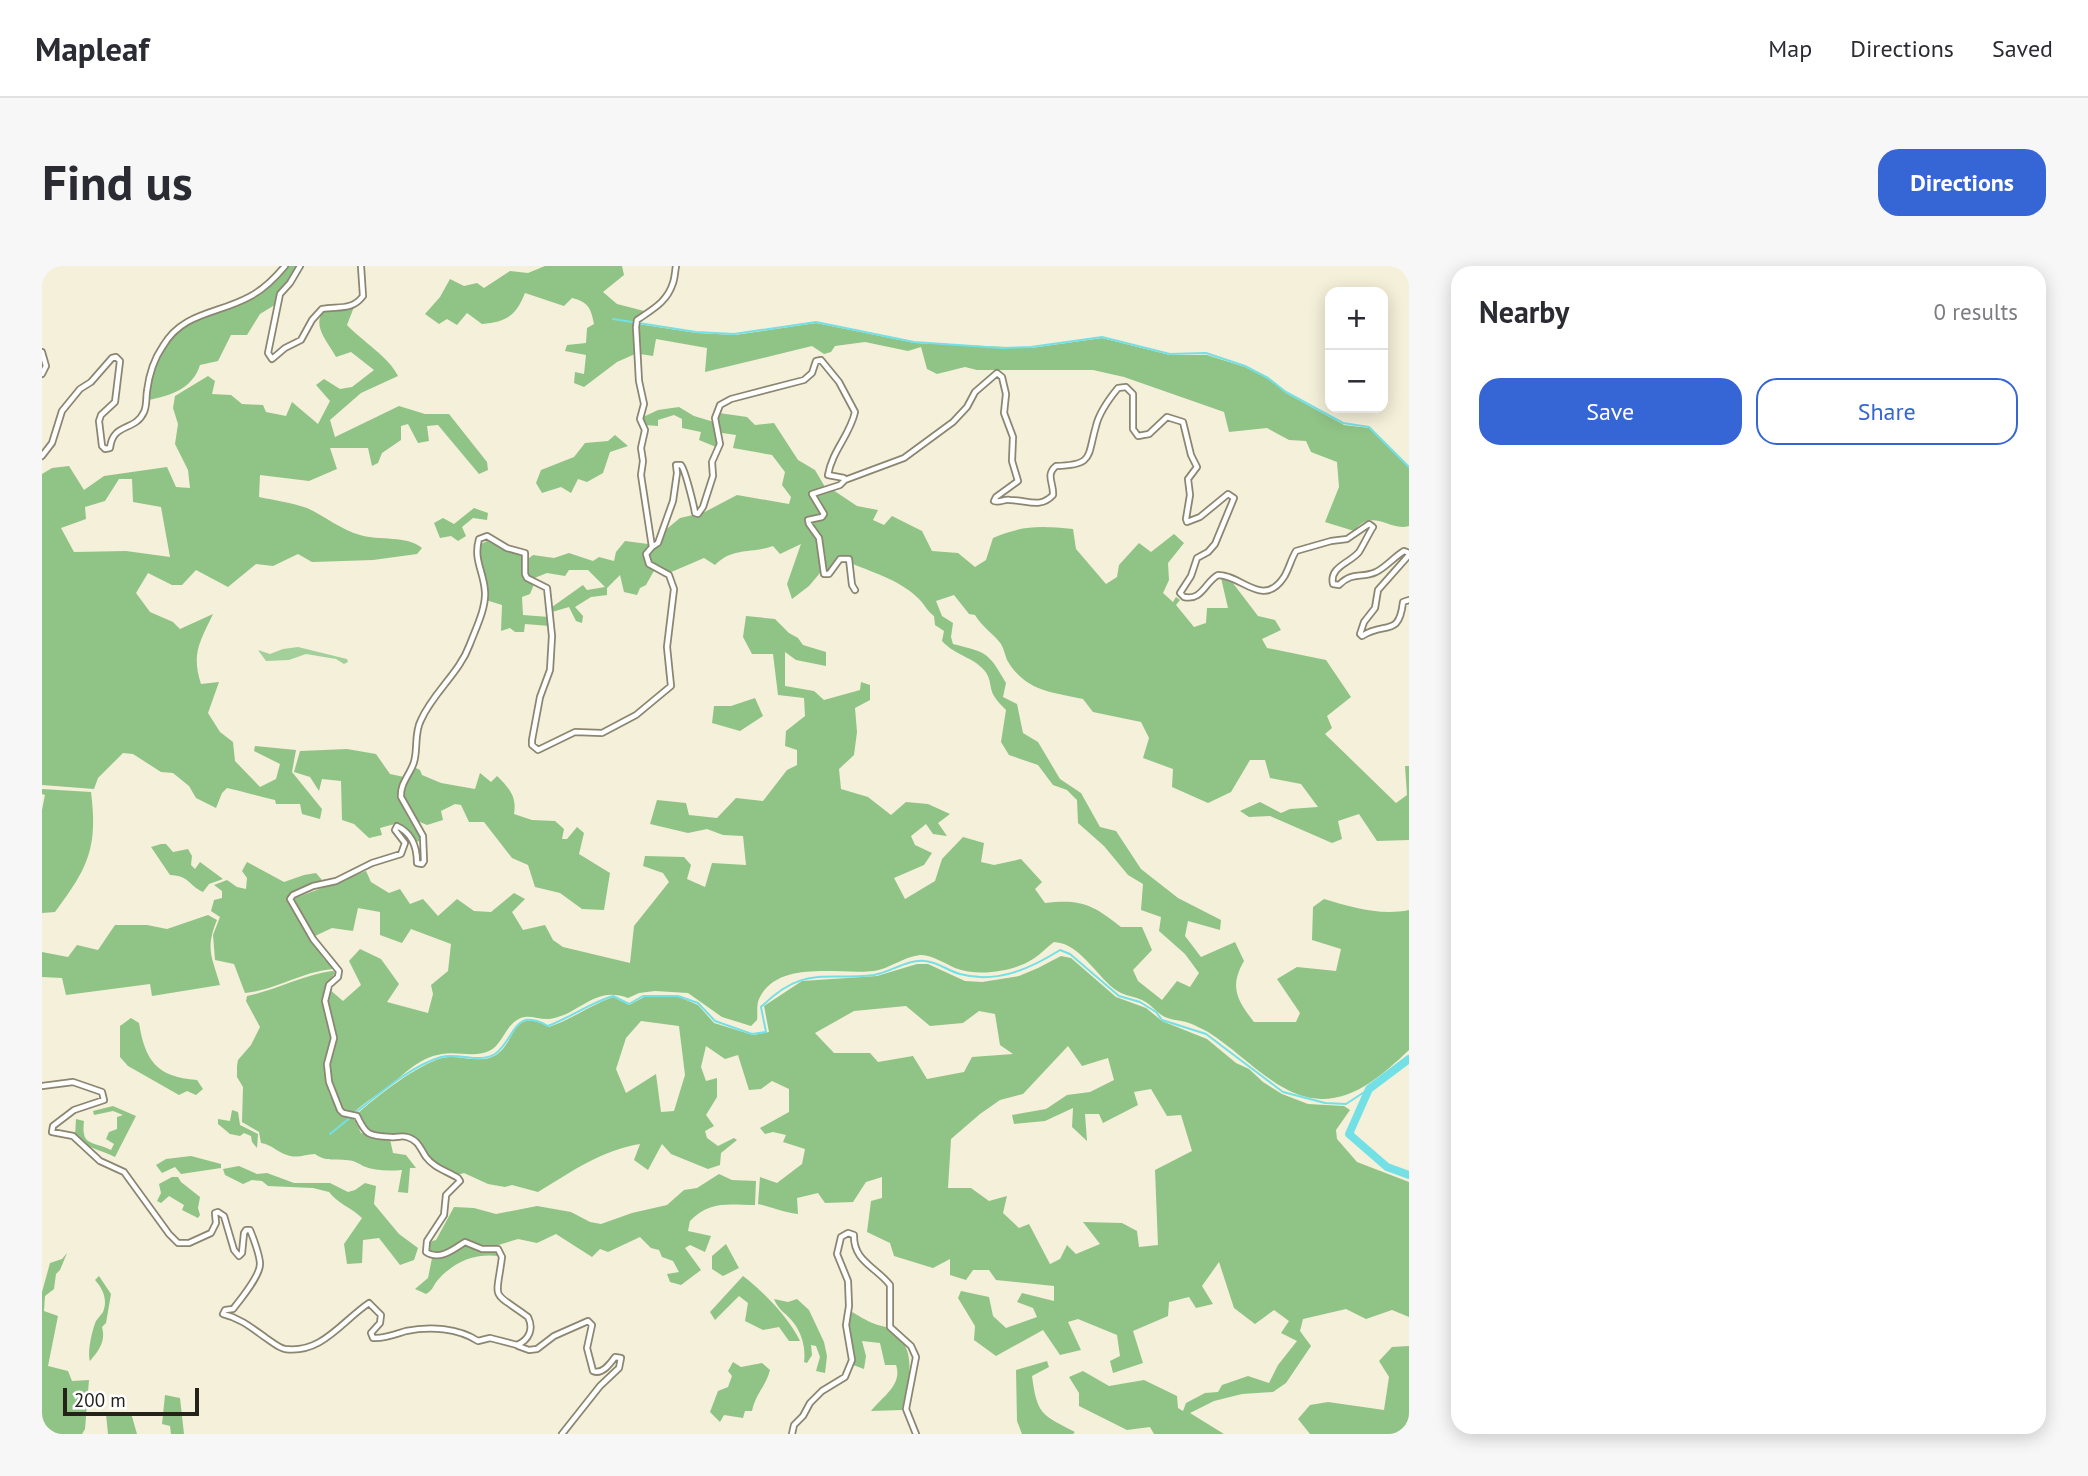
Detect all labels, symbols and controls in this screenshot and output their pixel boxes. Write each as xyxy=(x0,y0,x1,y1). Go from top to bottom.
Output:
text: Mapleaf xyxy=(35,27,149,70)
text: Map xyxy=(1768,33,1812,64)
text: Directions xyxy=(1850,33,1954,64)
text: Saved xyxy=(1992,33,2053,64)
button: Directions xyxy=(1878,149,2046,216)
text: Find us xyxy=(42,150,193,214)
map controls xyxy=(1325,287,1388,413)
button: + xyxy=(1325,287,1388,350)
text: Nearby xyxy=(1479,292,1569,331)
text: 0 results xyxy=(1934,297,2018,326)
button: − xyxy=(1325,350,1388,413)
button: Save xyxy=(1479,378,1742,445)
button: Share xyxy=(1756,378,2018,445)
scale bar xyxy=(63,1385,200,1417)
text: 200 m xyxy=(74,1388,126,1412)

